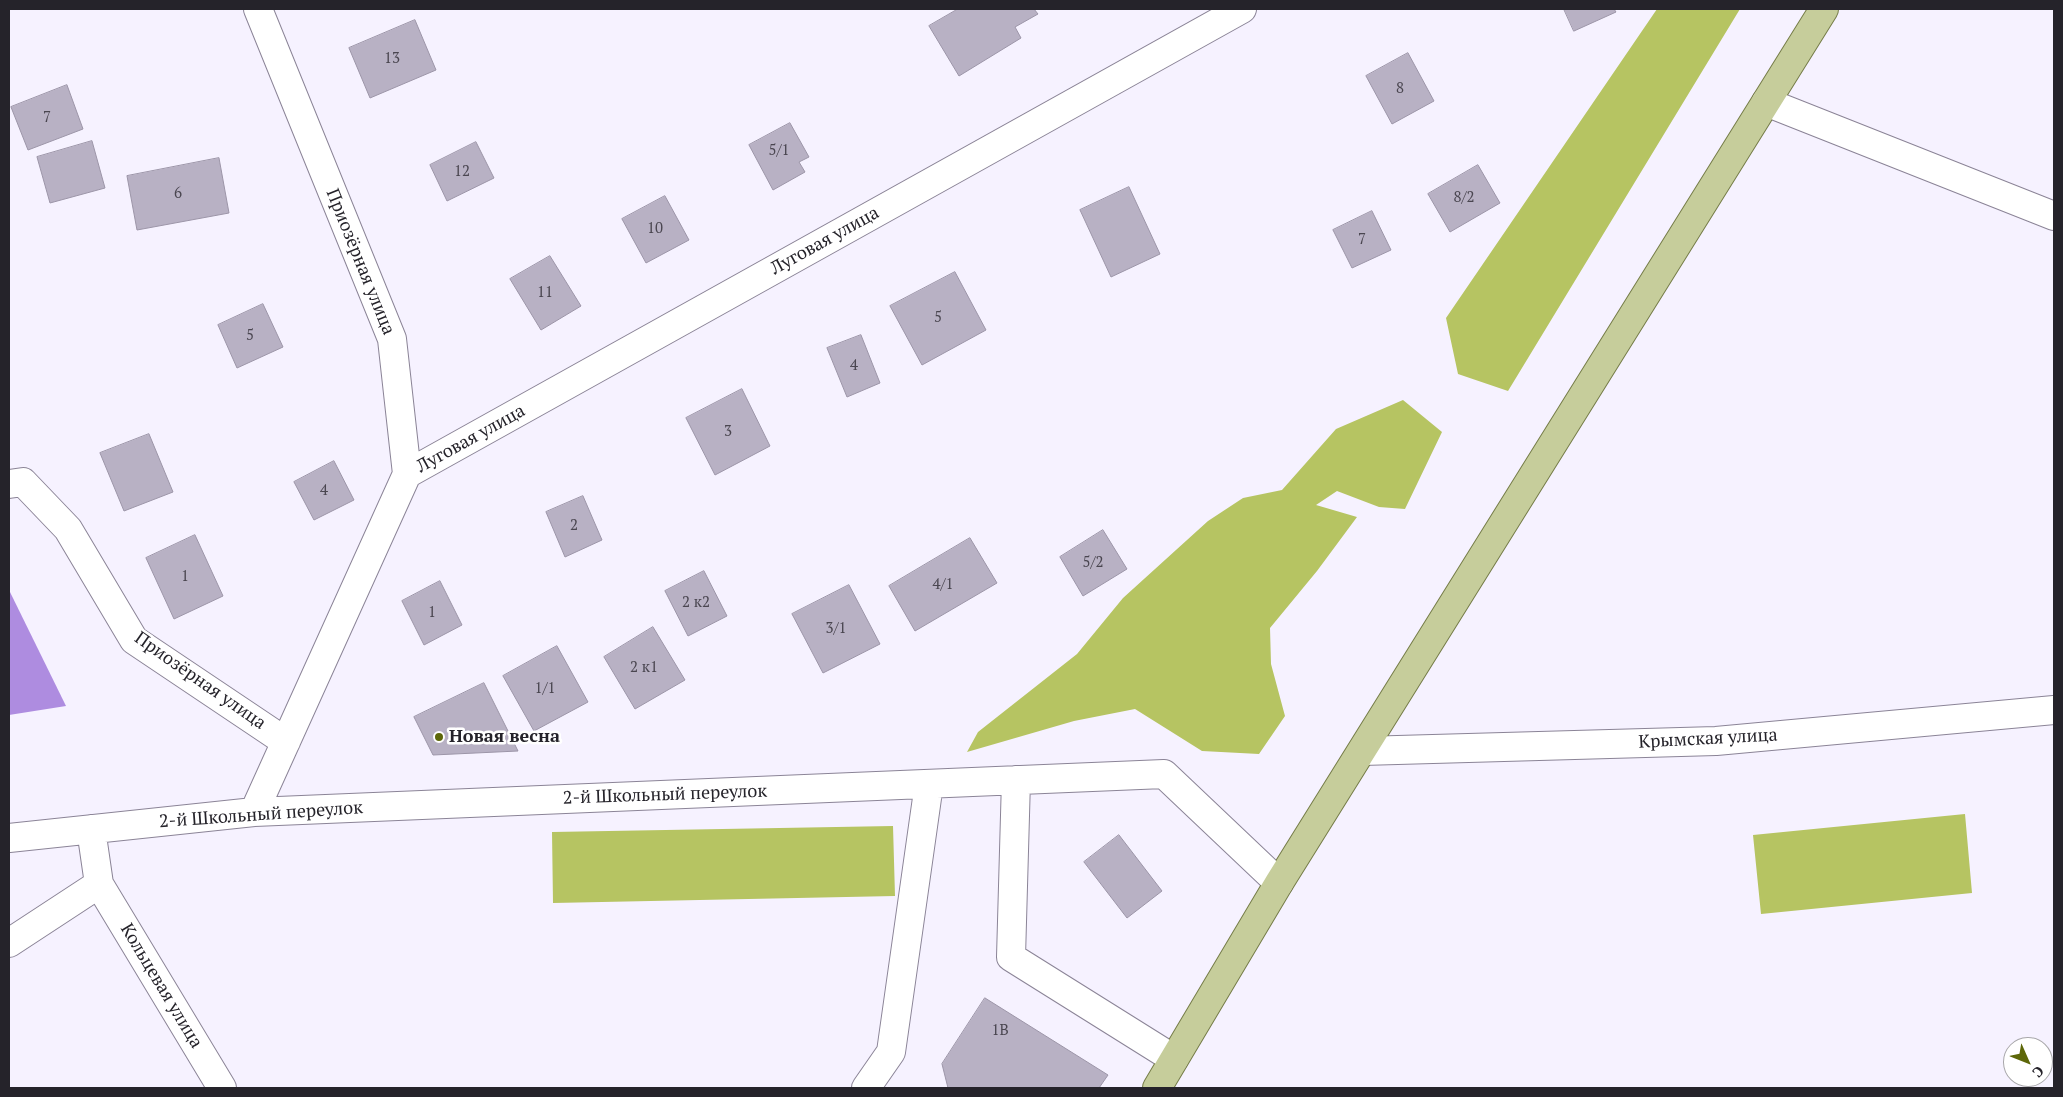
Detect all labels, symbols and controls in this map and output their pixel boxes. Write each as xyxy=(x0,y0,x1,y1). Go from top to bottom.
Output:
house number: 13 xyxy=(384,50,400,68)
house number: 8 xyxy=(1396,80,1404,98)
house number: 7 xyxy=(43,109,51,127)
house number: 5/1 xyxy=(768,142,790,160)
house number: 12 xyxy=(454,163,470,181)
house number: 6 xyxy=(174,185,182,203)
street label: Приозёрная улица xyxy=(321,186,399,338)
house number: 8/2 xyxy=(1453,189,1475,207)
street label: Луговая улица xyxy=(767,202,883,280)
house number: 10 xyxy=(647,220,663,238)
house number: 7 xyxy=(1358,231,1366,249)
house number: 11 xyxy=(537,284,553,302)
house number: 5 xyxy=(934,309,942,327)
house number: 5 xyxy=(246,327,254,345)
house number: 4 xyxy=(850,357,858,375)
street label: Луговая улица xyxy=(413,400,529,478)
house number: 3 xyxy=(724,423,732,441)
house number: 4 xyxy=(320,482,328,500)
house number: 2 xyxy=(570,517,578,535)
house number: 5/2 xyxy=(1082,554,1104,572)
house number: 1 xyxy=(181,568,189,586)
house number: 4/1 xyxy=(932,576,954,594)
house number: 2 к2 xyxy=(682,594,710,612)
house number: 1 xyxy=(428,604,436,622)
house number: 3/1 xyxy=(825,620,847,638)
street label: Приозёрная улица xyxy=(130,628,270,734)
house number: 2 к1 xyxy=(630,659,658,677)
house number: 1/1 xyxy=(534,680,556,698)
street label: Крымская улица xyxy=(1638,725,1778,753)
place label: Новая весна xyxy=(449,726,560,748)
marker: Новая весна xyxy=(433,731,445,743)
street label: 2-й Школьный переулок xyxy=(563,781,767,809)
street label: 2-й Школьный переулок xyxy=(158,797,364,833)
street label: Кольцевая улица xyxy=(115,920,207,1052)
house number: 1В xyxy=(991,1022,1009,1040)
north arrow xyxy=(2003,1037,2053,1087)
text: С xyxy=(2028,1062,2048,1082)

